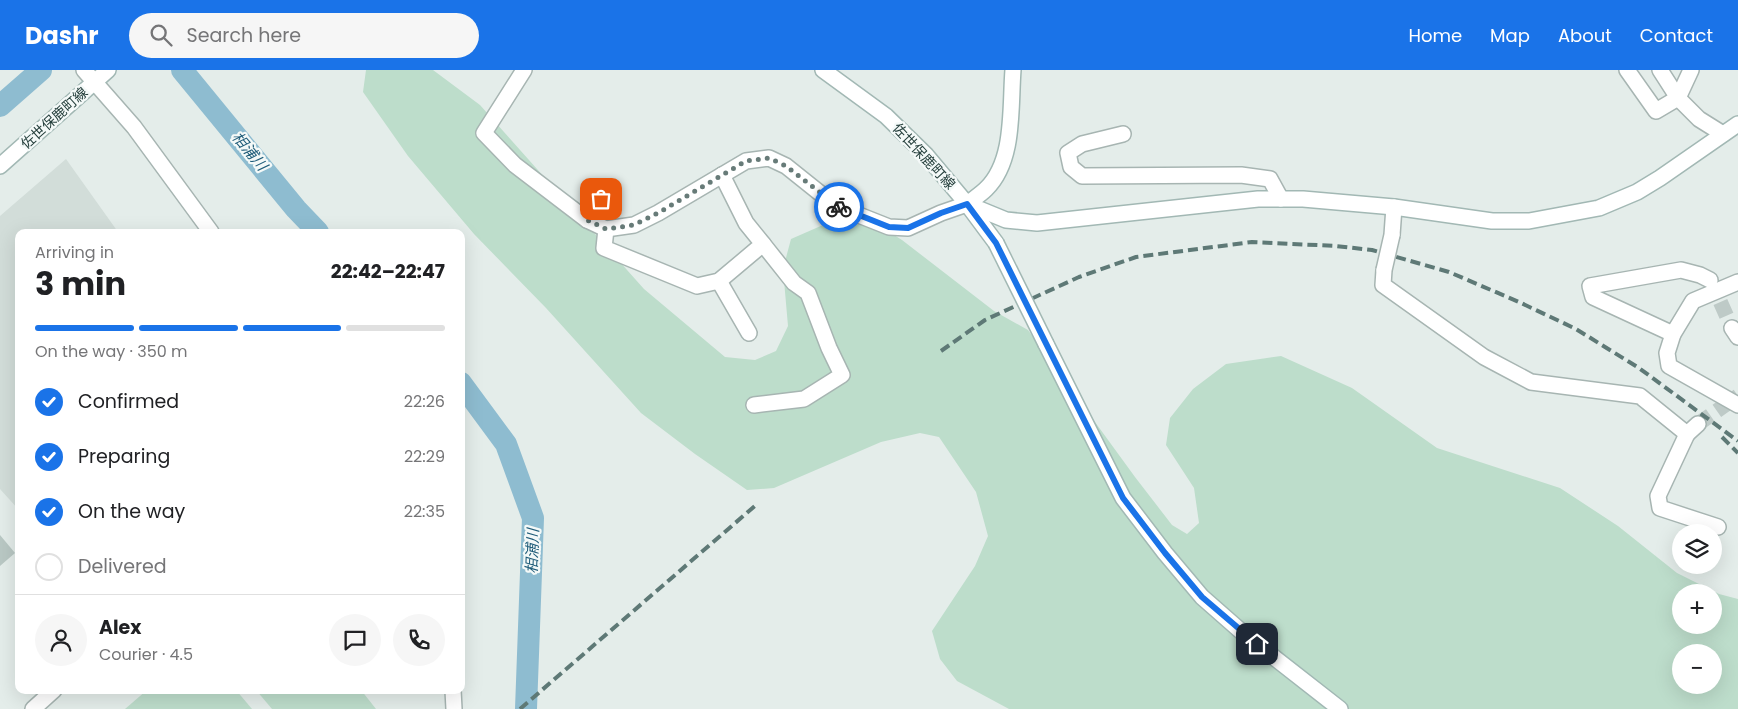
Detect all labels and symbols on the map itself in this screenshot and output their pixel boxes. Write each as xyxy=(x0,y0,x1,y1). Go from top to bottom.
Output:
street label: 佐世保鹿町線 xyxy=(16,82,92,154)
street label: 佐世保鹿町線 xyxy=(888,118,960,194)
water label: 相浦川 xyxy=(227,127,274,177)
pin xyxy=(580,178,622,220)
courier xyxy=(814,182,864,232)
water label: 相浦川 xyxy=(521,526,543,574)
pin xyxy=(1236,623,1278,665)

